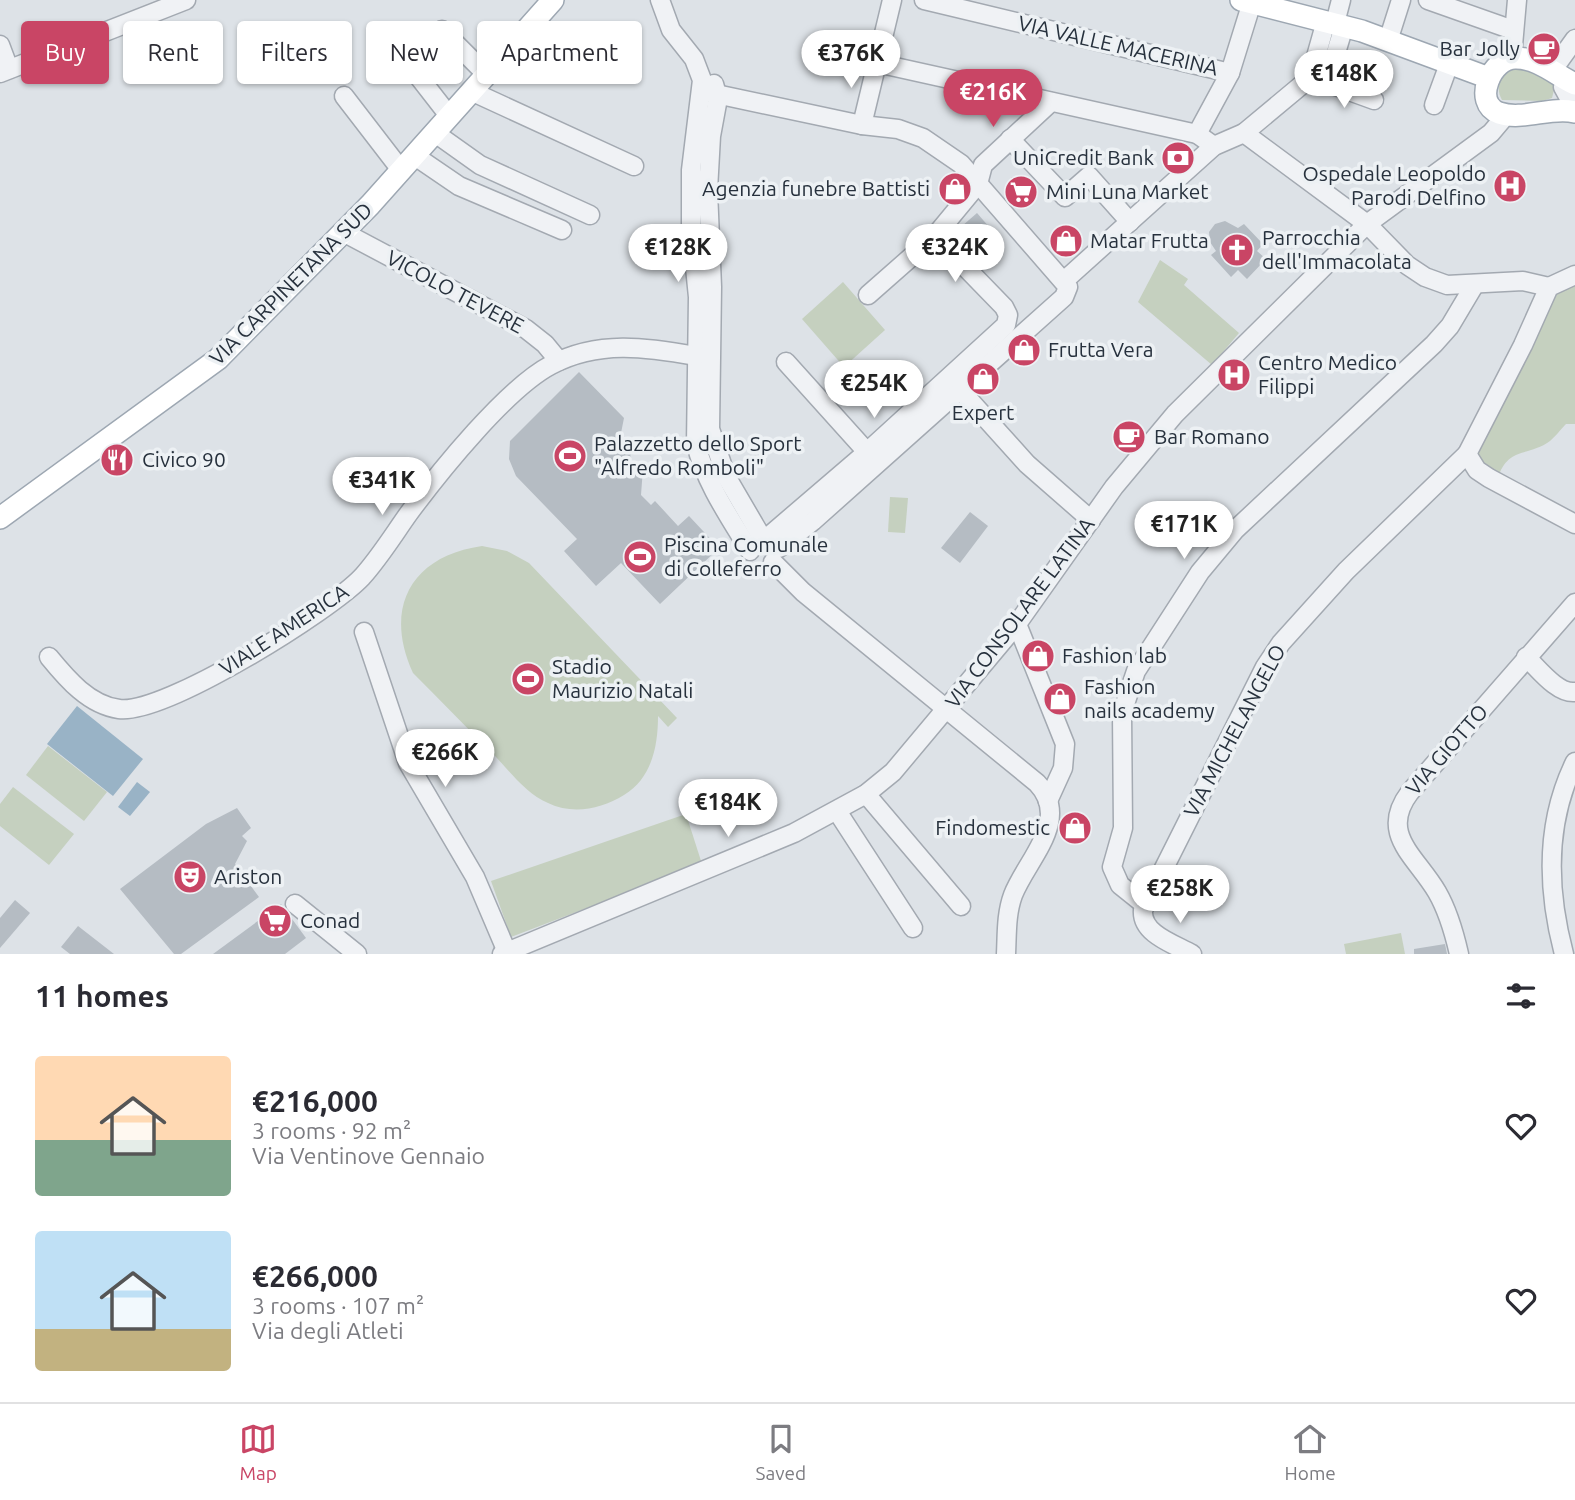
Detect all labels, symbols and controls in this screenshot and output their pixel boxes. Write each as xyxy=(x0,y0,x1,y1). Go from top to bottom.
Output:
street label: VIA VALLE MACERINA xyxy=(1016,10,1221,80)
chip: Buy xyxy=(21,21,109,84)
chip: Rent xyxy=(123,21,223,84)
chip: Filters xyxy=(237,21,352,84)
chip: New xyxy=(366,21,463,84)
chip: Apartment xyxy=(477,21,642,84)
cafe icon: Bar Jolly xyxy=(1525,30,1563,68)
pin: €376K xyxy=(802,31,900,90)
place label: Bar Jolly xyxy=(1439,36,1520,60)
text: €376K xyxy=(817,40,885,65)
pin: €148K xyxy=(1295,50,1393,110)
text: €148K xyxy=(1310,60,1378,85)
pin: €216K xyxy=(944,69,1042,129)
text: €216K xyxy=(959,79,1027,104)
bank icon: UniCredit Bank xyxy=(1159,139,1197,177)
place label: UniCredit Bank xyxy=(1013,145,1154,169)
place label: Ospedale Leopoldo Parodi Delfino xyxy=(1303,161,1486,209)
hospital icon: Ospedale Leopoldo Parodi Delfino xyxy=(1491,167,1529,205)
shop icon: Agenzia funebre Battisti xyxy=(936,170,974,208)
supermarket icon: Mini Luna Market xyxy=(1002,173,1040,211)
place label: Agenzia funebre Battisti xyxy=(702,176,930,200)
place label: Mini Luna Market xyxy=(1046,179,1209,203)
street label: VIA CARPINETANA SUD xyxy=(204,197,376,369)
shop icon: Matar Frutta xyxy=(1047,222,1085,260)
pin: €128K xyxy=(629,224,727,284)
pin: €324K xyxy=(906,224,1004,284)
place label: Parrocchia dell'Immacolata xyxy=(1262,225,1412,273)
place label: Matar Frutta xyxy=(1090,228,1209,252)
church icon: Parrocchia dell'Immacolata xyxy=(1218,231,1256,269)
text: €128K xyxy=(644,234,712,259)
text: €324K xyxy=(921,234,989,259)
street label: VICOLO TEVERE xyxy=(383,245,528,337)
shop icon: Frutta Vera xyxy=(1005,331,1043,369)
place label: Frutta Vera xyxy=(1048,337,1154,361)
place label: Centro Medico Filippi xyxy=(1258,350,1397,398)
hospital icon: Centro Medico Filippi xyxy=(1215,356,1253,394)
pin: €254K xyxy=(825,360,923,420)
shop icon: Expert xyxy=(964,360,1002,398)
text: €254K xyxy=(840,370,908,395)
place label: Expert xyxy=(952,400,1014,424)
cafe icon: Bar Romano xyxy=(1110,418,1148,456)
place label: Bar Romano xyxy=(1154,424,1269,448)
place label: Palazzetto dello Sport "Alfredo Romboli" xyxy=(594,431,802,479)
sports icon: Palazzetto dello Sport "Alfredo Romboli" xyxy=(551,437,589,475)
restaurant icon: Civico 90 xyxy=(98,441,136,479)
place label: Civico 90 xyxy=(142,447,226,471)
pin: €341K xyxy=(333,458,431,517)
text: €341K xyxy=(348,467,416,492)
pin: €171K xyxy=(1135,502,1233,561)
text: €171K xyxy=(1150,511,1218,536)
street label: VIA CONSOLARE LATINA xyxy=(940,512,1099,712)
place label: Piscina Comunale di Colleferro xyxy=(664,532,828,580)
sports icon: Piscina Comunale di Colleferro xyxy=(621,538,659,576)
street label: VIALE AMERICA xyxy=(215,578,353,680)
shop icon: Fashion lab xyxy=(1019,637,1057,675)
street label: VIA MICHELANGELO xyxy=(1178,640,1290,821)
place label: Fashion lab xyxy=(1062,643,1167,667)
place label: Stadio Maurizio Natali xyxy=(552,654,693,702)
sports icon: Stadio Maurizio Natali xyxy=(509,660,547,698)
place label: Fashion nails academy xyxy=(1084,674,1215,722)
shop icon: Fashion nails academy xyxy=(1041,680,1079,718)
street label: VIA GIOTTO xyxy=(1400,699,1492,800)
pin: €266K xyxy=(396,730,494,789)
text: €266K xyxy=(411,739,479,764)
pin: €184K xyxy=(679,780,777,839)
text: €184K xyxy=(694,789,762,814)
shop icon: Findomestic xyxy=(1056,809,1094,847)
place label: Findomestic xyxy=(935,815,1050,839)
theatre icon: Ariston xyxy=(171,858,209,896)
place label: Ariston xyxy=(214,864,282,888)
pin: €258K xyxy=(1131,866,1229,925)
text: €258K xyxy=(1146,875,1214,900)
supermarket icon: Conad xyxy=(256,902,294,940)
place label: Conad xyxy=(300,908,360,932)
icon: filters xyxy=(1502,977,1540,1015)
text: 11 homes xyxy=(35,979,169,1013)
icon: home xyxy=(91,1084,175,1168)
text: €216,000 xyxy=(252,1084,378,1118)
icon: heart xyxy=(1502,1107,1540,1145)
text: 3 rooms · 92 m² xyxy=(252,1118,411,1143)
text: Via Ventinove Gennaio xyxy=(252,1143,485,1168)
icon: home xyxy=(91,1259,175,1343)
text: €266,000 xyxy=(252,1259,378,1293)
icon: heart xyxy=(1502,1282,1540,1320)
text: 3 rooms · 107 m² xyxy=(252,1293,424,1318)
text: Via degli Atleti xyxy=(252,1318,404,1343)
tab: Map xyxy=(239,1420,277,1484)
tab: Saved xyxy=(756,1420,806,1484)
tab: Home xyxy=(1285,1420,1336,1484)

